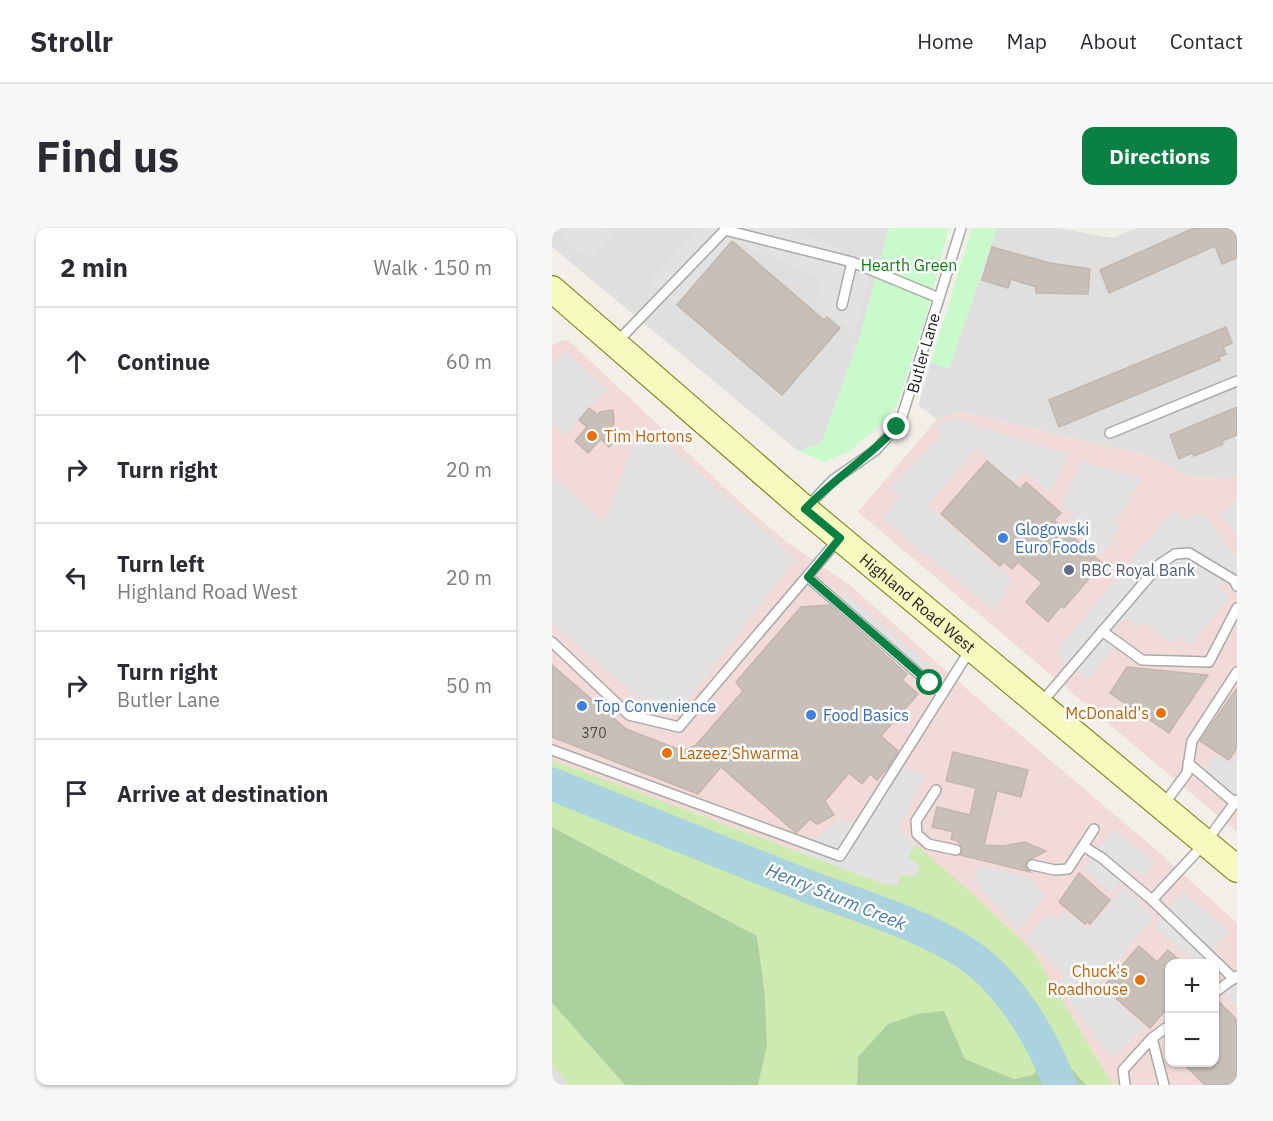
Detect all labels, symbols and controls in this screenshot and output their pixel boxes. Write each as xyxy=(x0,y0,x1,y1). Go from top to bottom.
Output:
text: Strollr xyxy=(30,23,113,60)
text: Home xyxy=(917,27,974,55)
text: Map xyxy=(1007,27,1047,55)
text: About xyxy=(1080,27,1137,55)
text: Contact xyxy=(1170,27,1243,55)
button: Directions xyxy=(1082,127,1237,185)
text: Find us xyxy=(36,129,179,184)
text: 2 min xyxy=(60,250,128,284)
text: Walk · 150 m xyxy=(374,254,492,281)
park label: Hearth Green xyxy=(861,255,957,275)
street label: Butler Lane xyxy=(902,310,944,395)
icon: ahead xyxy=(60,345,93,378)
text: Continue xyxy=(117,347,210,376)
text: 60 m xyxy=(446,348,492,375)
route end xyxy=(883,413,909,439)
place label: Tim Hortons xyxy=(604,426,693,446)
marker: Tim Hortons xyxy=(585,429,599,443)
icon: right xyxy=(60,453,93,486)
text: Turn right xyxy=(117,455,218,484)
text: 20 m xyxy=(446,456,492,483)
place label: Glogowski Euro Foods xyxy=(1015,519,1095,557)
marker: Glogowski Euro Foods xyxy=(996,531,1010,545)
text: Turn left xyxy=(117,549,205,578)
street label: Highland Road West xyxy=(856,549,980,657)
place label: RBC Royal Bank xyxy=(1081,560,1196,580)
icon: left xyxy=(60,561,93,594)
marker: RBC Royal Bank xyxy=(1062,563,1076,577)
text: 20 m xyxy=(446,564,492,591)
text: Highland Road West xyxy=(117,578,298,605)
text: Turn right xyxy=(117,657,218,686)
icon: right xyxy=(60,669,93,702)
route start xyxy=(916,669,942,695)
text: 50 m xyxy=(446,672,492,699)
text: Butler Lane xyxy=(117,686,220,713)
place label: Top Convenience xyxy=(594,696,716,716)
marker: Top Convenience xyxy=(575,699,589,713)
place label: McDonald's xyxy=(1065,703,1149,723)
place label: Food Basics xyxy=(823,705,909,725)
marker: McDonald's xyxy=(1154,706,1168,720)
marker: Food Basics xyxy=(804,708,818,722)
house number: 370 xyxy=(581,724,607,742)
place label: Lazeez Shwarma xyxy=(679,743,799,763)
marker: Lazeez Shwarma xyxy=(660,746,674,760)
icon: arrive xyxy=(60,777,93,810)
text: Arrive at destination xyxy=(117,779,328,808)
water label: Henry Sturm Creek xyxy=(763,858,910,935)
map controls xyxy=(1165,959,1219,1067)
button: + xyxy=(1165,959,1219,1013)
place label: Chuck's Roadhouse xyxy=(1048,961,1128,999)
marker: Chuck's Roadhouse xyxy=(1133,973,1147,987)
button: − xyxy=(1165,1013,1219,1067)

